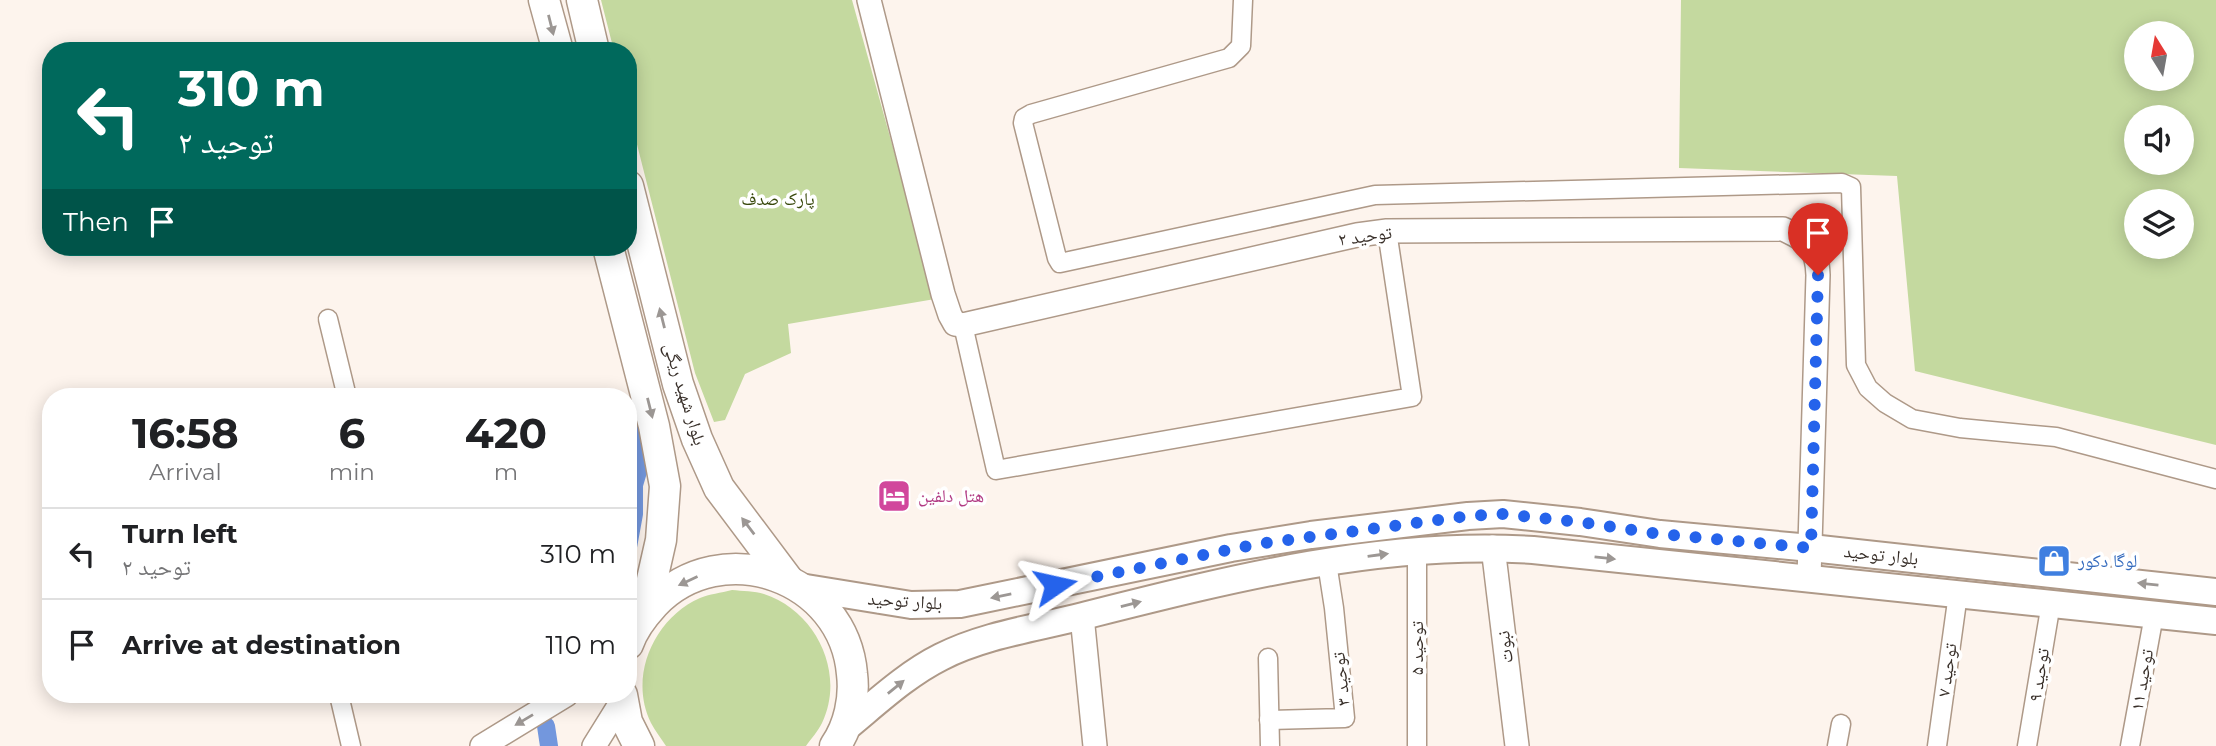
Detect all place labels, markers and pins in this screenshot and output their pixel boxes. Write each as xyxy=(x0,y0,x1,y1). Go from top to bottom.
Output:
pin xyxy=(1788,203,1848,275)
hotel icon: هتل دلفین xyxy=(875,477,913,515)
place label: هتل دلفین xyxy=(918,485,984,507)
shop icon: لوگا دکور xyxy=(2035,542,2073,580)
place label: لوگا دکور xyxy=(2077,550,2137,572)

